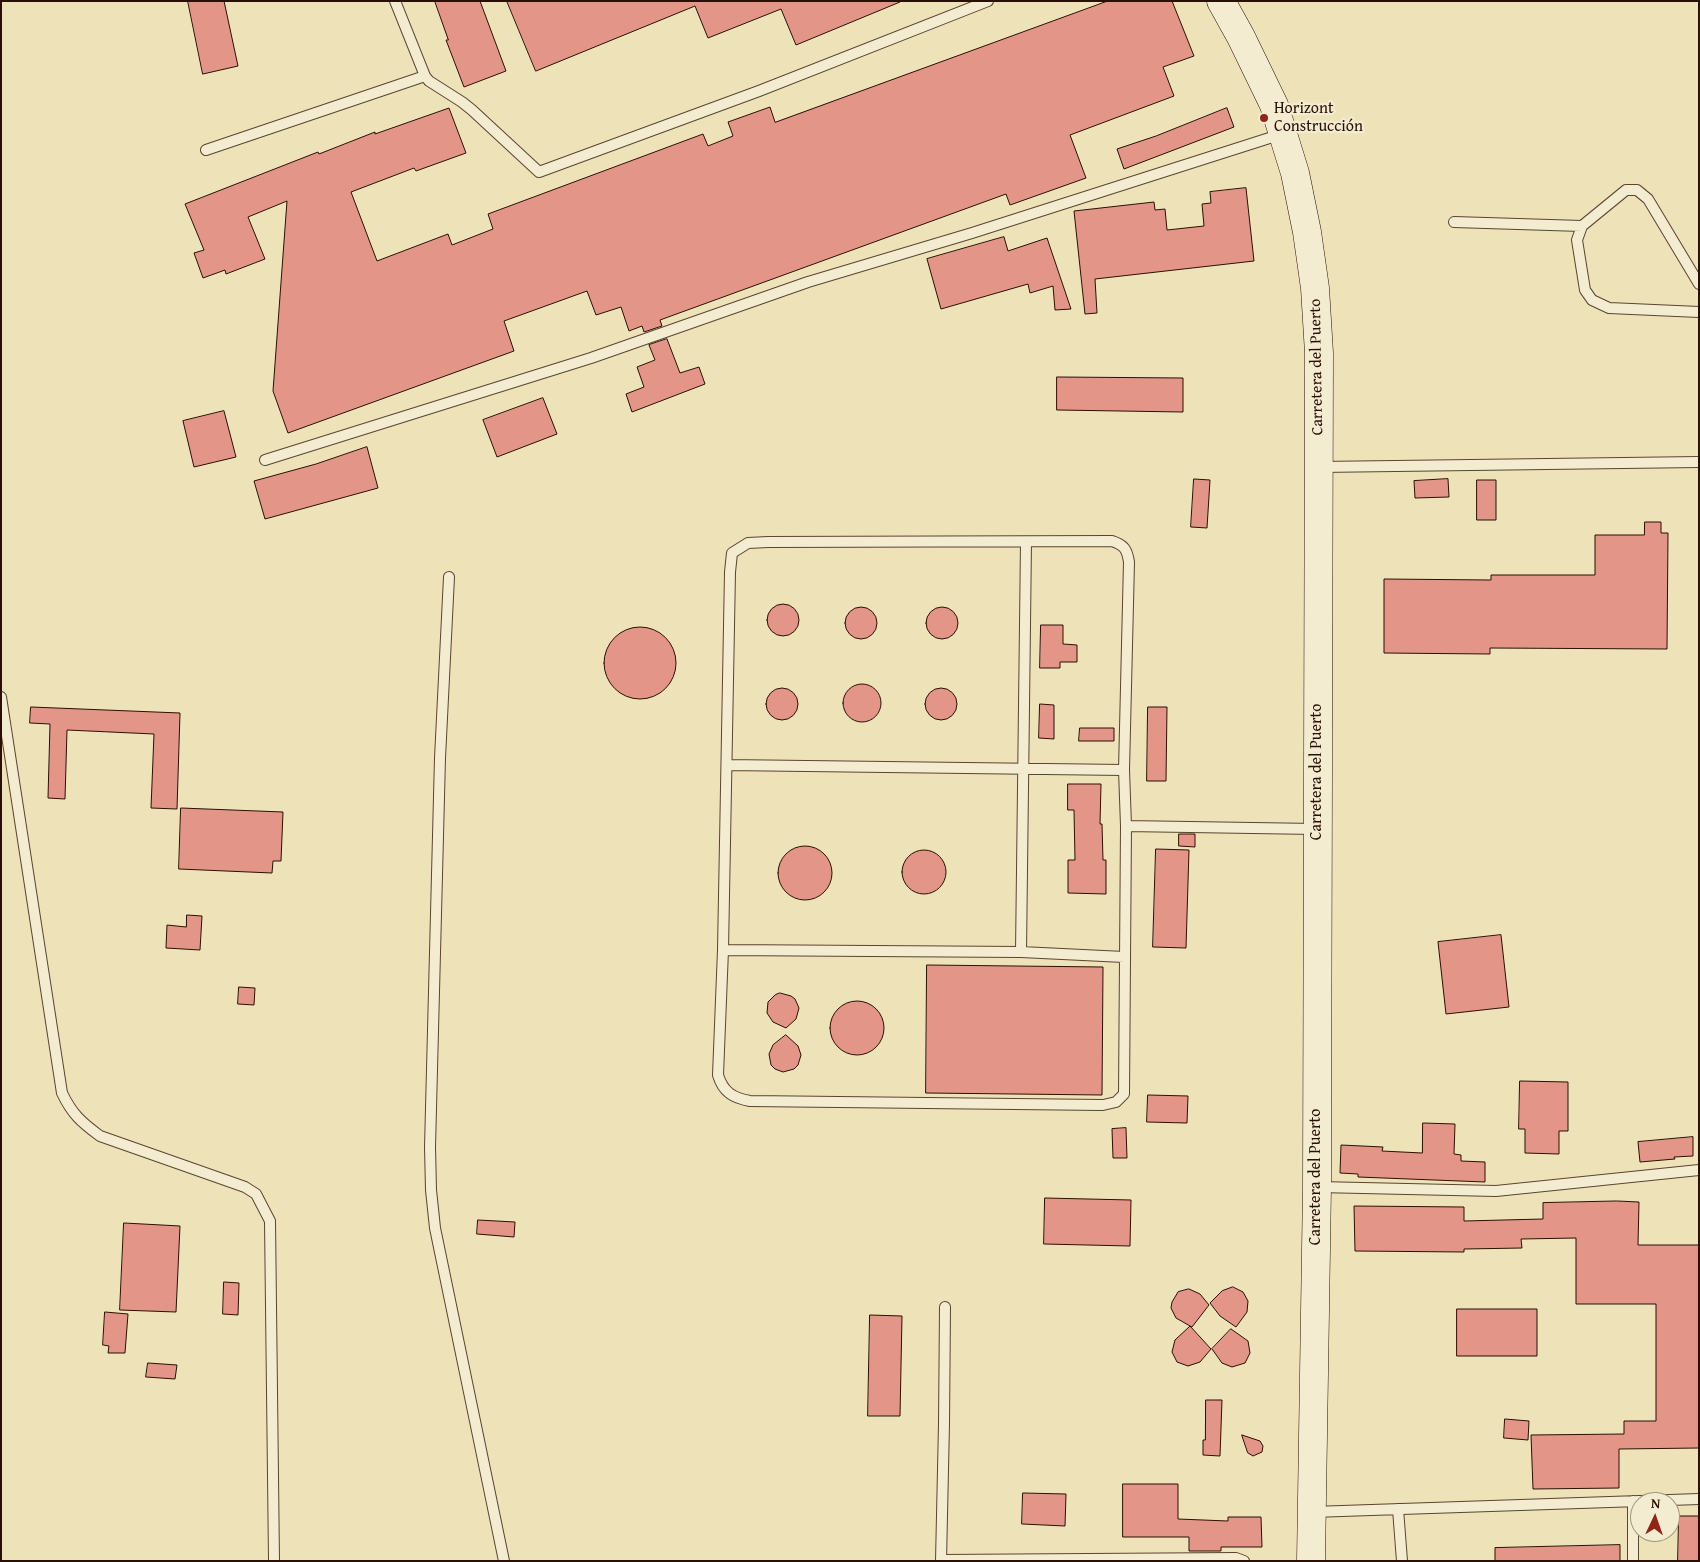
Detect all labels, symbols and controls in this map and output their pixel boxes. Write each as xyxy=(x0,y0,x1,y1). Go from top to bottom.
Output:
place label: Horizont Construcción xyxy=(1274,99,1363,137)
marker: Horizont Construcción xyxy=(1258,112,1270,124)
street label: Carretera del Puerto xyxy=(1306,299,1328,435)
street label: Carretera del Puerto xyxy=(1307,704,1327,840)
street label: Carretera del Puerto xyxy=(1306,1109,1326,1245)
north arrow xyxy=(1630,1492,1680,1542)
text: N xyxy=(1651,1493,1661,1513)

